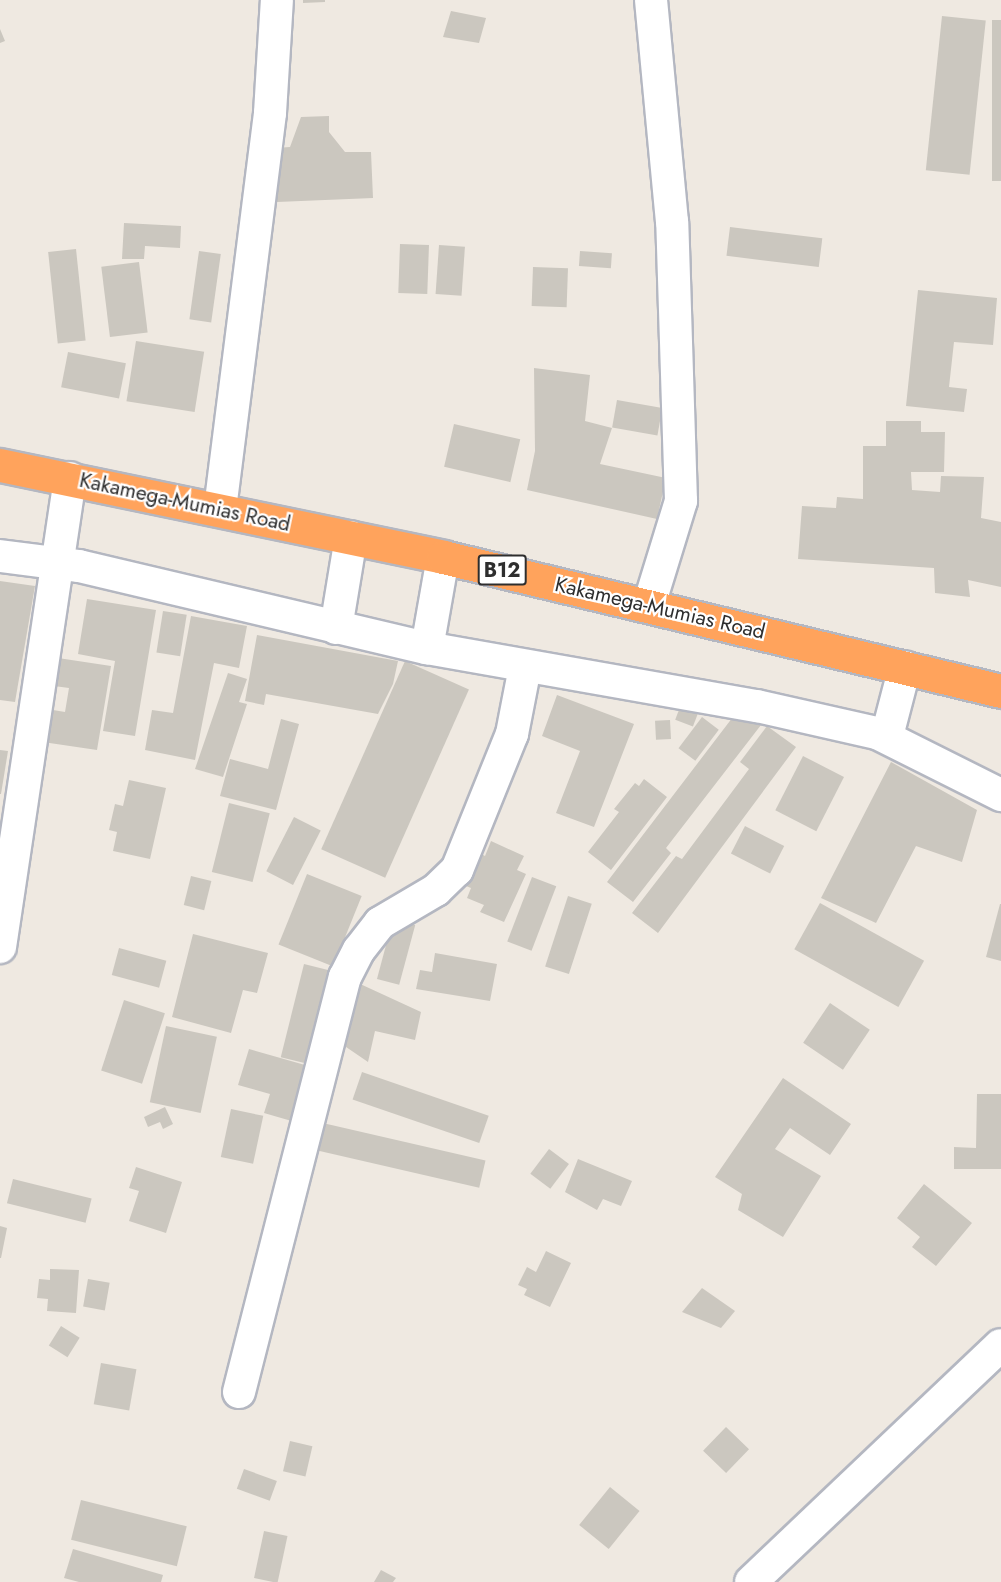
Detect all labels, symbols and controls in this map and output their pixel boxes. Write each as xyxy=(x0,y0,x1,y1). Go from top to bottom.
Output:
street label: Kakamega-Mumias Road xyxy=(77,467,293,537)
road number: B12 xyxy=(476,553,528,587)
street label: Kakamega-Mumias Road xyxy=(552,572,768,644)

